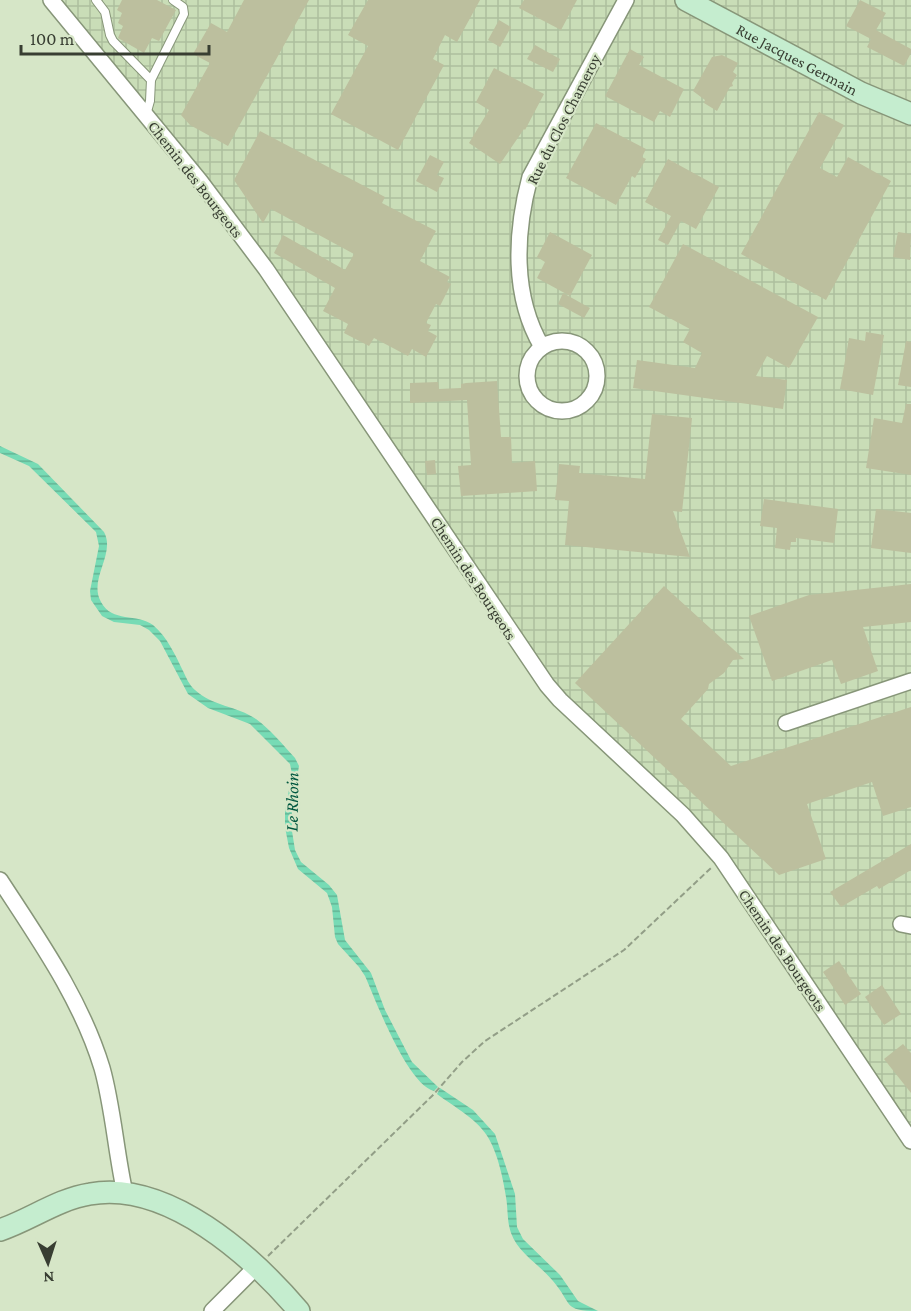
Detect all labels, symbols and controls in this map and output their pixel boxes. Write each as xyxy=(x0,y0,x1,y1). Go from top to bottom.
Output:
scale bar xyxy=(21,18,208,56)
street label: Rue Jacques Germain xyxy=(734,20,861,99)
text: 100 m xyxy=(30,29,75,49)
street label: Rue du Clos Chameroy xyxy=(523,51,605,188)
street label: Chemin des Bourgeots xyxy=(144,118,246,242)
street label: Chemin des Bourgeots xyxy=(427,514,520,643)
water label: Le Rhoin xyxy=(281,772,303,832)
street label: Chemin des Bourgeots xyxy=(735,886,830,1015)
north arrow xyxy=(18,1233,78,1293)
text: N xyxy=(43,1269,55,1286)

